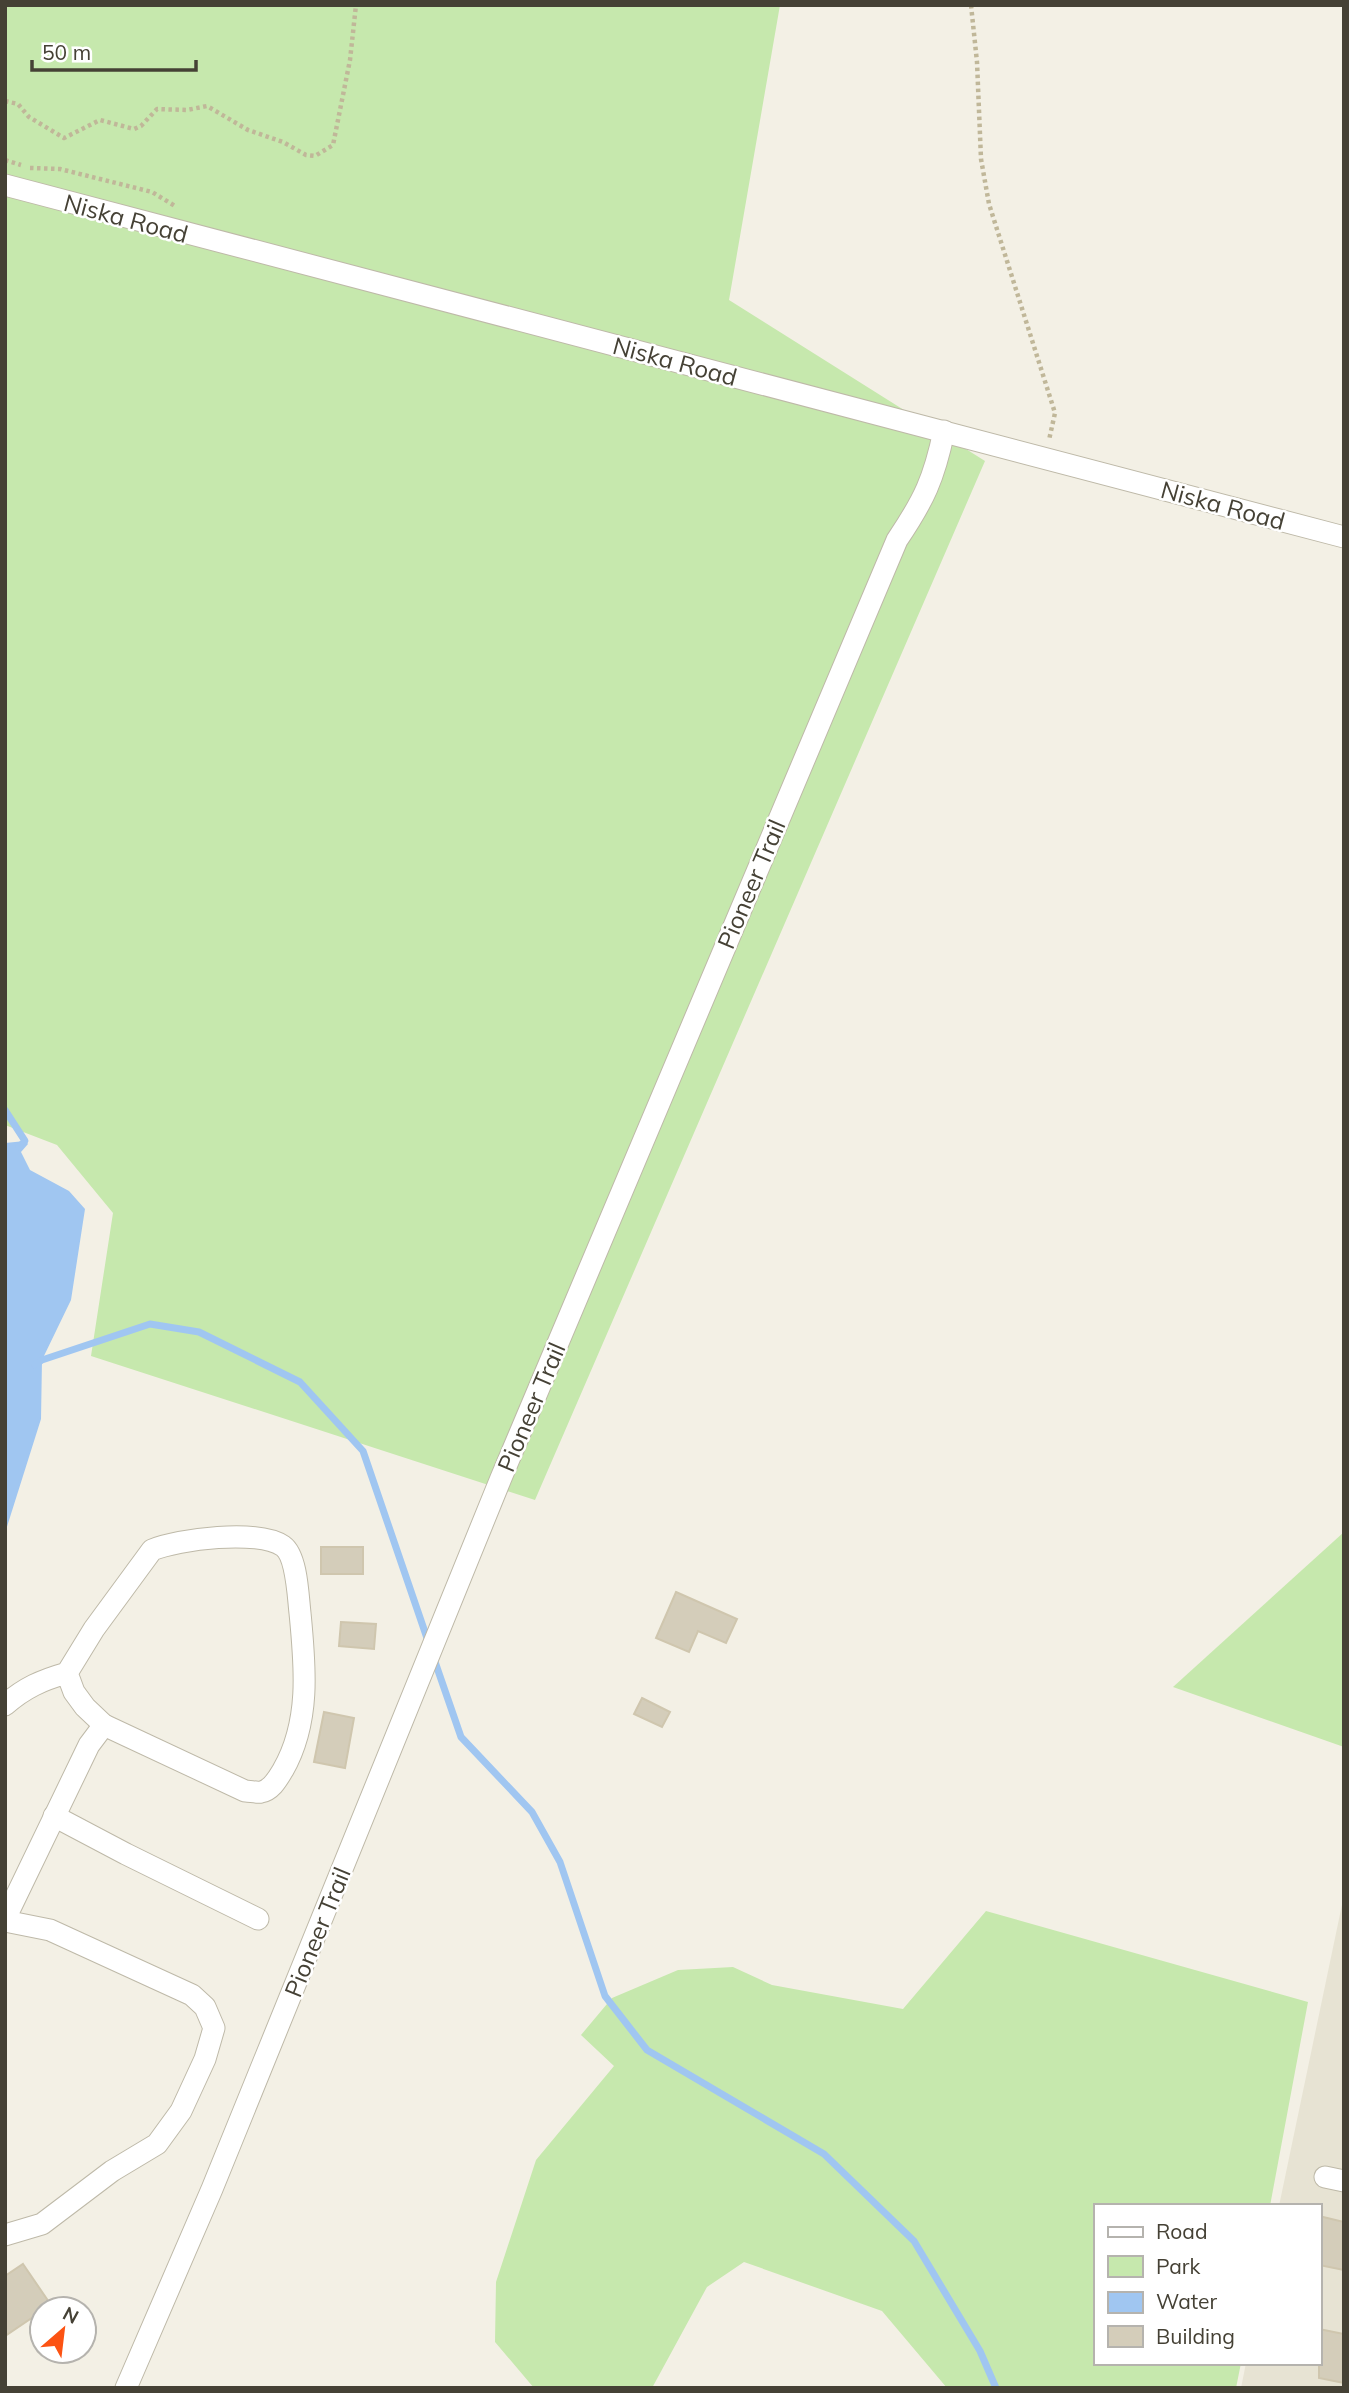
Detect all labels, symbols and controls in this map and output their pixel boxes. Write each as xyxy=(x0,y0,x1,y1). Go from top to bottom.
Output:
scale bar xyxy=(32,28,196,72)
text: 50 m xyxy=(42,39,91,65)
street label: Niska Road xyxy=(61,187,191,249)
street label: Niska Road xyxy=(610,330,740,392)
street label: Niska Road xyxy=(1158,474,1288,536)
street label: Pioneer Trail xyxy=(710,815,792,953)
street label: Pioneer Trail xyxy=(490,1338,572,1476)
street label: Pioneer Trail xyxy=(277,1863,357,2001)
legend xyxy=(1094,2204,1321,2365)
text: Road xyxy=(1156,2218,1207,2244)
text: Park xyxy=(1156,2253,1200,2279)
text: Water xyxy=(1156,2288,1217,2314)
north arrow xyxy=(28,2295,98,2365)
text: N xyxy=(59,2301,83,2329)
text: Building xyxy=(1156,2323,1235,2349)

